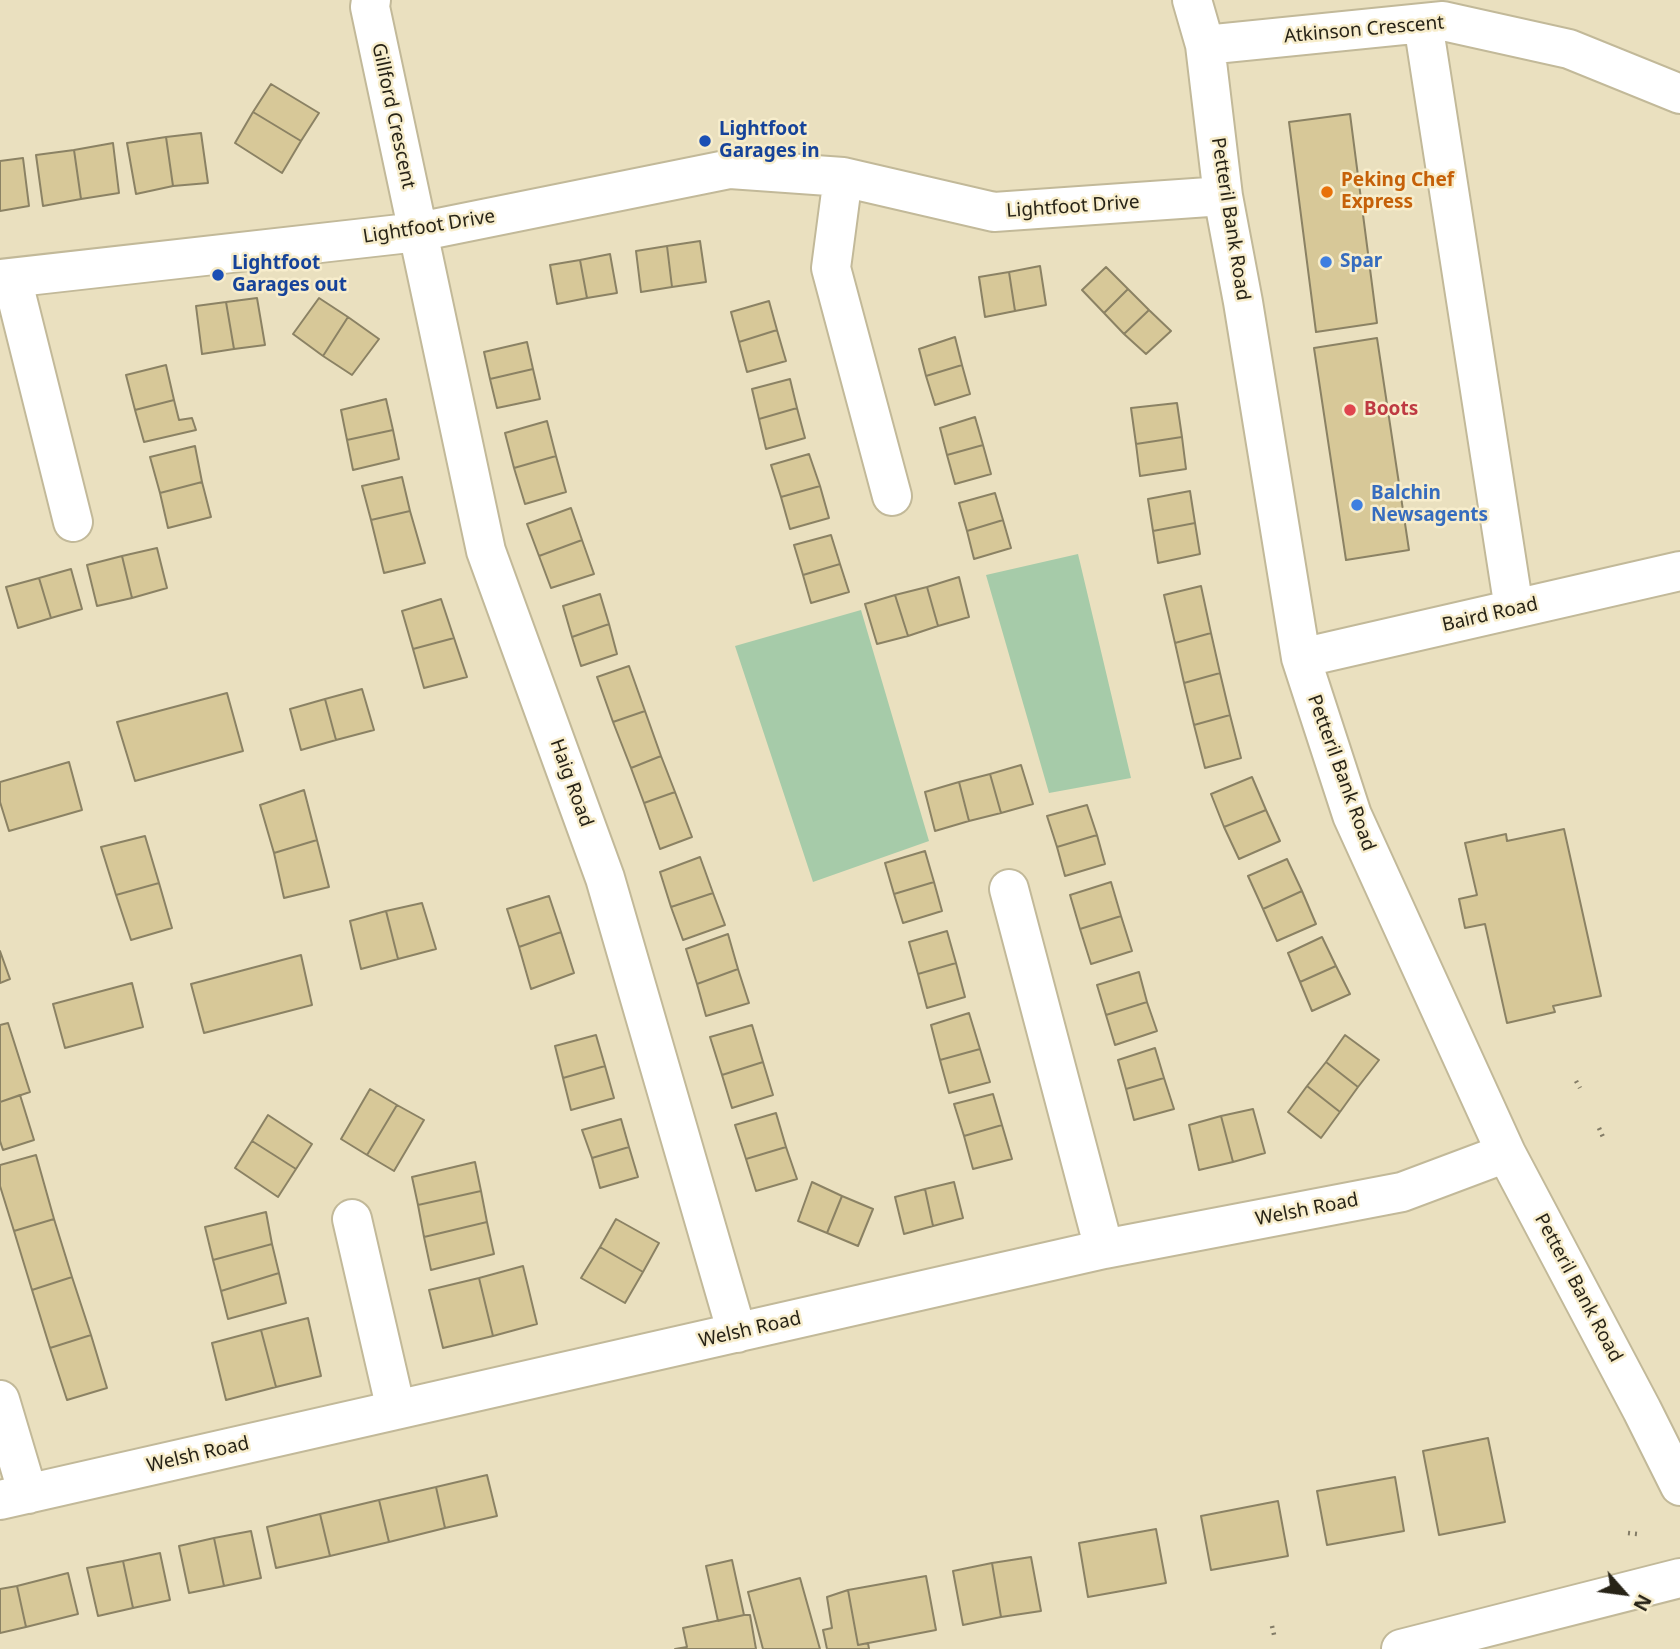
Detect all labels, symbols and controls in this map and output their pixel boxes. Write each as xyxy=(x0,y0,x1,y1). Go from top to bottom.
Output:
street label: Atkinson Crescent xyxy=(1283,12,1445,48)
street label: Gillford Crescent xyxy=(366,41,420,191)
place label: Lightfoot Garages in xyxy=(719,119,819,163)
marker: Lightfoot Garages in xyxy=(697,133,713,149)
street label: Petteril Bank Road xyxy=(1206,136,1254,302)
place label: Peking Chef Express xyxy=(1341,170,1454,214)
marker: Peking Chef Express xyxy=(1319,184,1335,200)
street label: Lightfoot Drive xyxy=(1006,191,1140,223)
street label: Lightfoot Drive xyxy=(361,205,497,249)
place label: Spar xyxy=(1340,251,1382,273)
place label: Lightfoot Garages out xyxy=(232,253,347,297)
marker: Spar xyxy=(1318,254,1334,270)
marker: Lightfoot Garages out xyxy=(210,267,226,283)
place label: Boots xyxy=(1364,399,1418,421)
marker: Boots xyxy=(1342,402,1358,418)
place label: Balchin Newsagents xyxy=(1371,483,1488,527)
marker: Balchin Newsagents xyxy=(1349,497,1365,513)
street label: Baird Road xyxy=(1440,593,1540,637)
street label: Petteril Bank Road xyxy=(1302,692,1380,854)
street label: Haig Road xyxy=(545,736,597,830)
street label: Welsh Road xyxy=(1254,1189,1360,1231)
street label: Petteril Bank Road xyxy=(1529,1210,1627,1366)
street label: Welsh Road xyxy=(697,1307,803,1353)
street label: Welsh Road xyxy=(145,1432,251,1478)
north arrow xyxy=(1589,1558,1659,1628)
text: N xyxy=(1627,1590,1658,1616)

